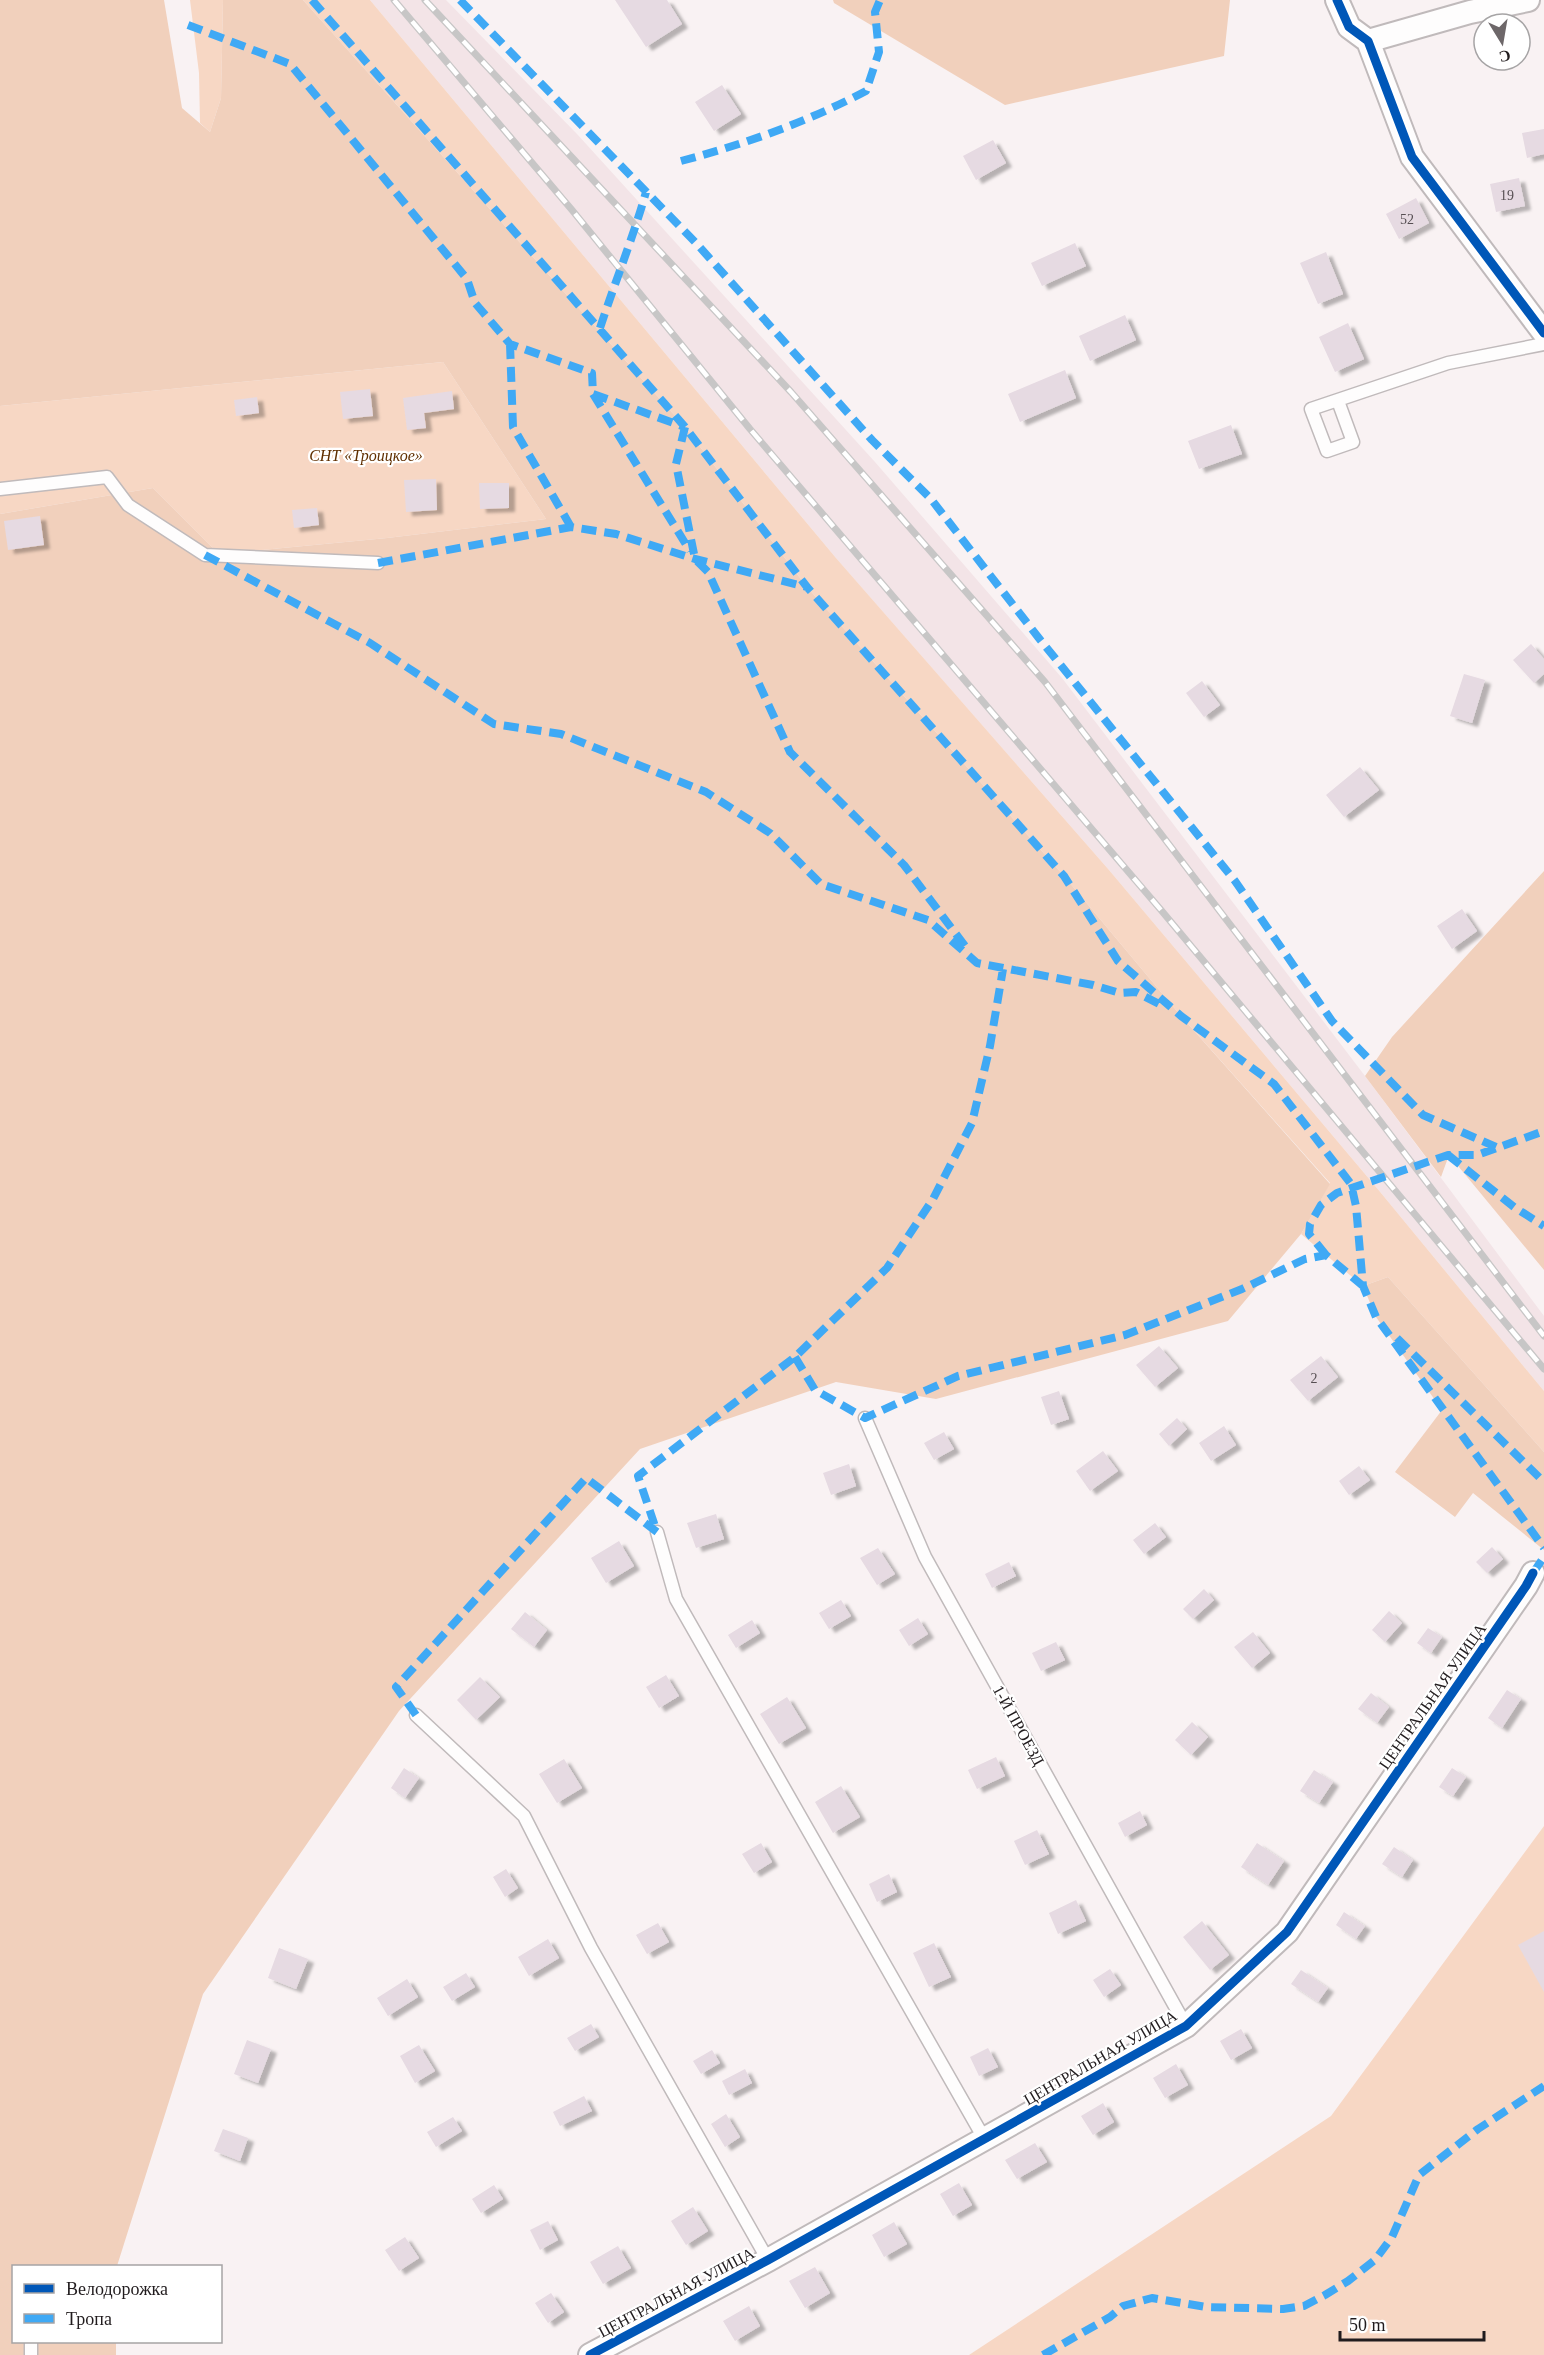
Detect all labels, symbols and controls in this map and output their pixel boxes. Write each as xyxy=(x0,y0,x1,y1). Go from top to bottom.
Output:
north arrow xyxy=(1472,12,1532,72)
text: С xyxy=(1497,47,1512,66)
house number: 19 xyxy=(1500,188,1514,203)
house number: 52 xyxy=(1400,212,1414,227)
park label: СНТ «Троицкое» xyxy=(309,447,423,465)
house number: 2 xyxy=(1311,1371,1318,1386)
street label: ЦЕНТРАЛЬНАЯ УЛИЦА xyxy=(1376,1620,1490,1773)
street label: 1-Й ПРОЕЗД xyxy=(989,1682,1048,1769)
street label: ЦЕНТРАЛЬНАЯ УЛИЦА xyxy=(1021,2006,1181,2109)
street label: ЦЕНТРАЛЬНАЯ УЛИЦА xyxy=(595,2244,758,2342)
legend xyxy=(12,2265,222,2343)
text: Велодорожка xyxy=(66,2279,168,2299)
scale bar xyxy=(1340,2304,1484,2342)
text: Тропа xyxy=(66,2309,112,2329)
text: 50 m xyxy=(1349,2315,1386,2335)

